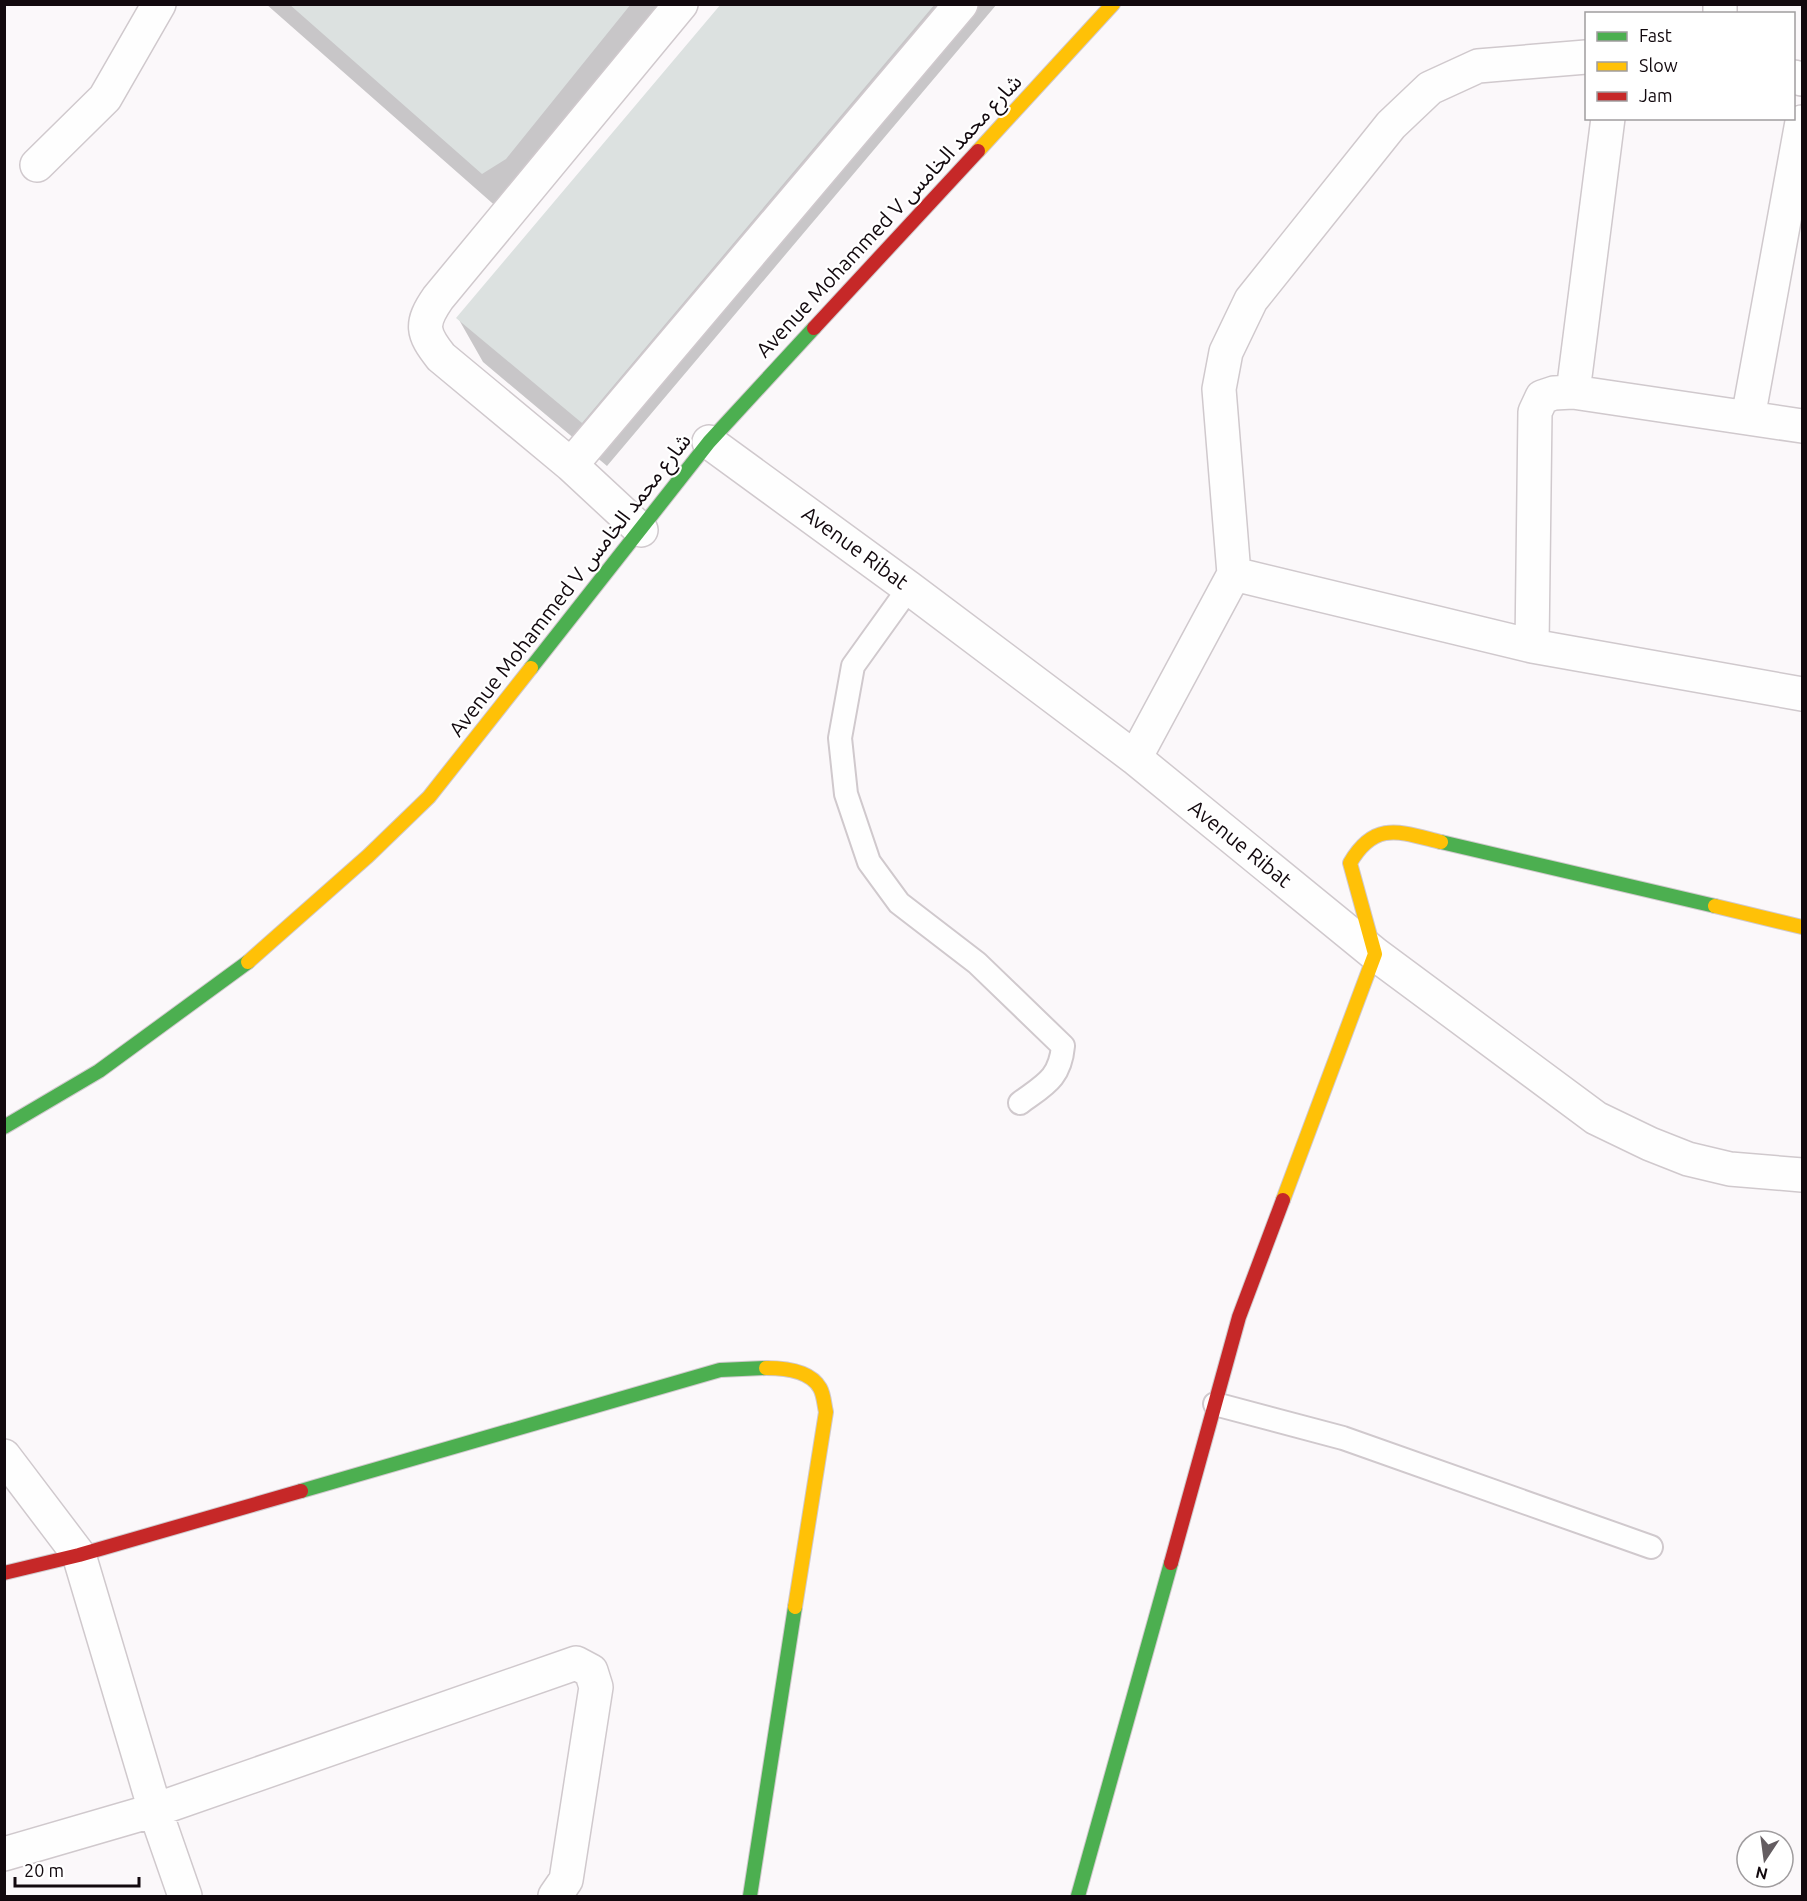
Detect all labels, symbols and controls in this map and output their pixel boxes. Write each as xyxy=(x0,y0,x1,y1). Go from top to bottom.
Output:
legend xyxy=(1585,12,1795,120)
text: Fast xyxy=(1639,25,1672,45)
text: Slow xyxy=(1639,55,1678,75)
street label: Avenue Mohammed V شارع محمد الخامس xyxy=(751,69,1029,364)
text: Jam xyxy=(1639,85,1673,105)
street label: Avenue Mohammed V شارع محمد الخامس xyxy=(443,428,698,743)
street label: Avenue Ribat xyxy=(798,501,913,594)
street label: Avenue Ribat xyxy=(1184,795,1297,892)
north arrow xyxy=(1735,1829,1795,1889)
scale bar xyxy=(15,1850,140,1888)
text: 20 m xyxy=(24,1860,64,1880)
text: N xyxy=(1754,1864,1769,1884)

